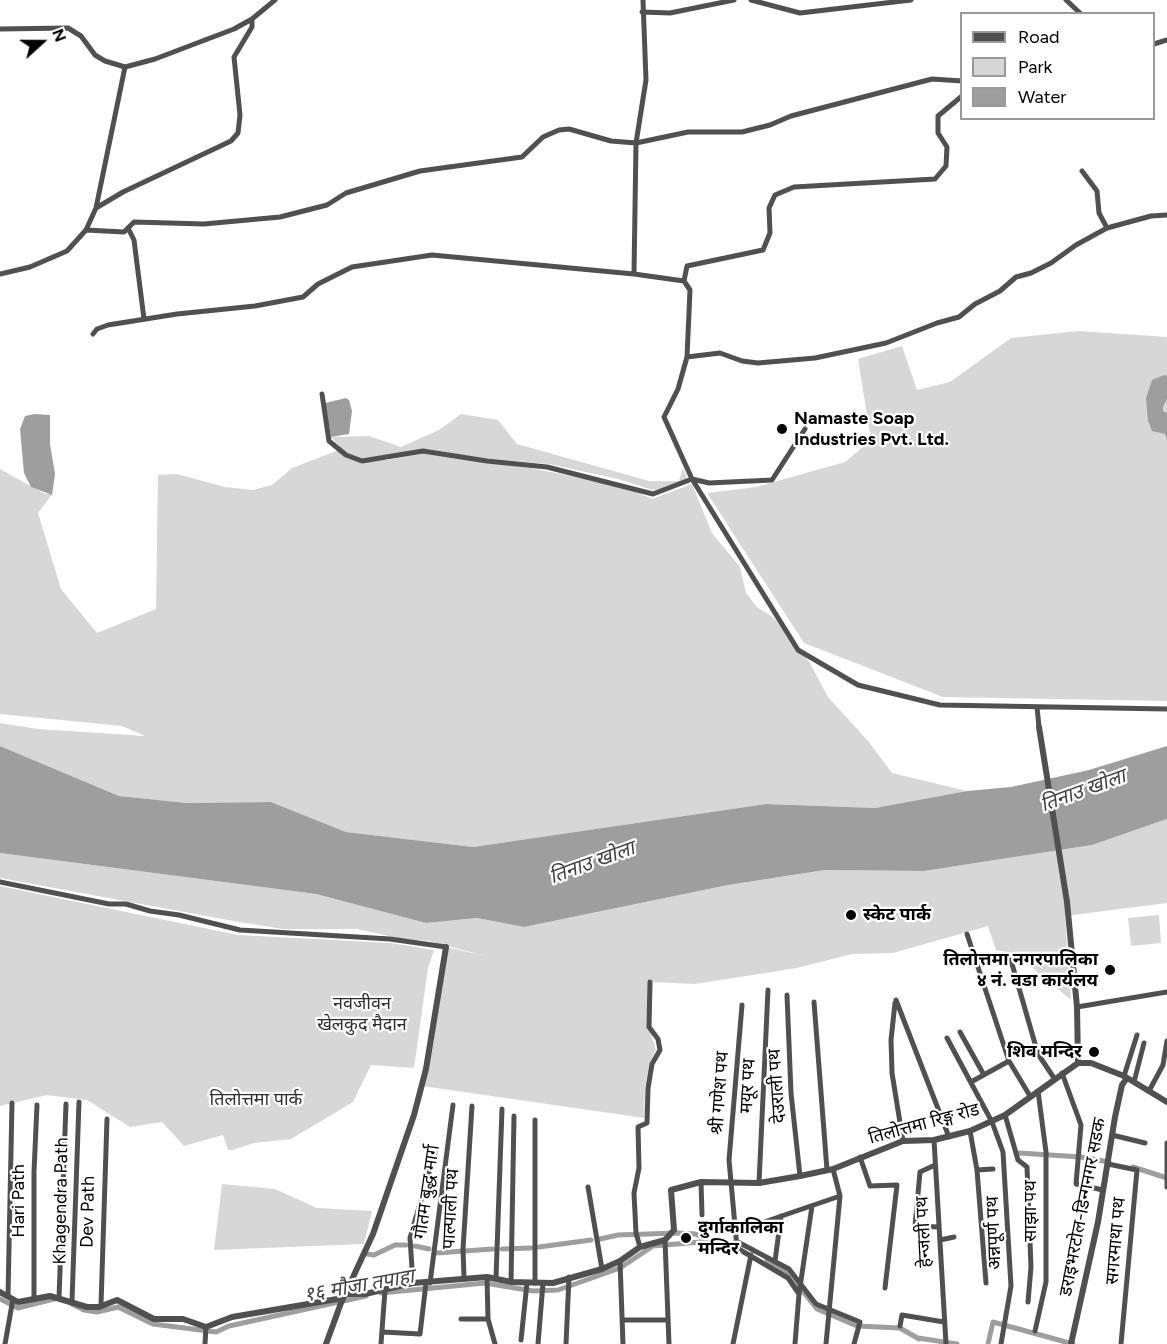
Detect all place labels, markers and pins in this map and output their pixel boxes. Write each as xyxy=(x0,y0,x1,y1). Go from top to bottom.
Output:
place label: Namaste Soap Industries Pvt. Ltd. xyxy=(794,408,949,450)
marker: Namaste Soap Industries Pvt. Ltd. xyxy=(775,422,789,436)
place label: स्केट पार्क xyxy=(863,904,931,926)
marker: स्केट पार्क xyxy=(844,908,858,922)
place label: तिलोत्तमा नगरपालिका ४ नं. वडा कार्यलय xyxy=(943,949,1098,992)
marker: तिलोत्तमा नगरपालिका ४ नं. वडा कार्यलय xyxy=(1103,963,1117,977)
place label: शिव मन्दिर xyxy=(1007,1041,1082,1063)
marker: शिव मन्दिर xyxy=(1087,1045,1101,1059)
place label: दुर्गाकालिका मन्दिर xyxy=(698,1217,784,1260)
marker: दुर्गाकालिका मन्दिर xyxy=(679,1231,693,1245)

